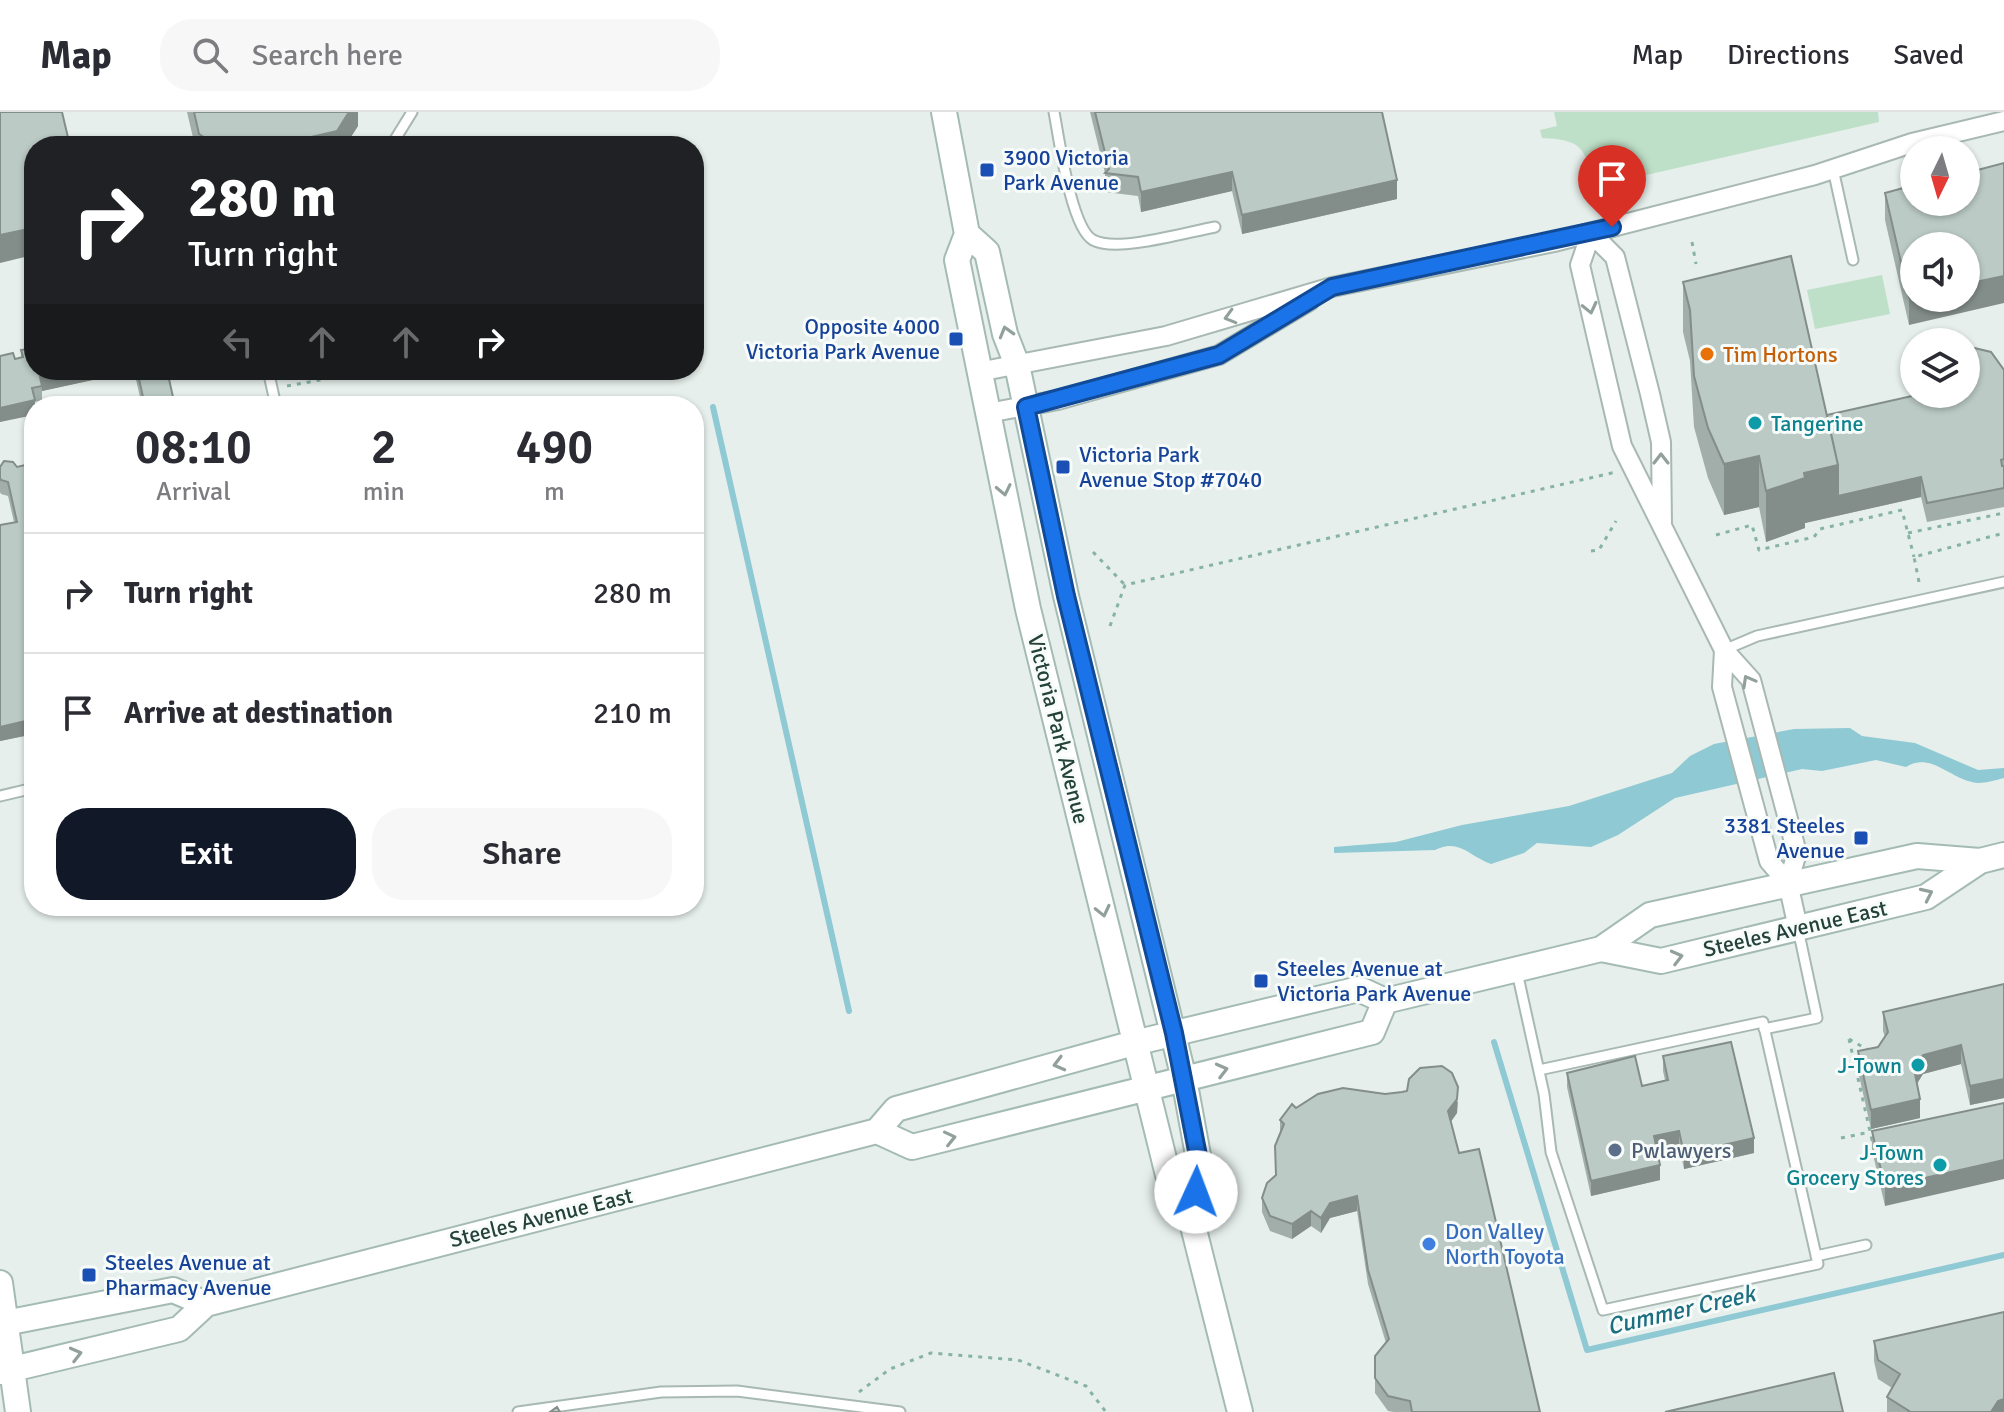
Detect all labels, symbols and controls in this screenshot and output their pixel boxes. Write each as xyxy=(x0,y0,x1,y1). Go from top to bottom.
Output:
search box xyxy=(160,19,720,91)
text: Map xyxy=(40,32,112,79)
icon: search xyxy=(188,33,232,77)
text: Search here xyxy=(252,37,403,74)
text: Map xyxy=(1631,38,1683,72)
text: Directions xyxy=(1727,38,1849,72)
text: Saved xyxy=(1893,38,1964,72)
north arrow xyxy=(1900,136,1980,216)
map controls xyxy=(1900,136,1980,408)
place label: 3900 Victoria Park Avenue xyxy=(1003,144,1129,196)
pin xyxy=(1578,145,1646,227)
icon: arrive xyxy=(1590,157,1634,201)
marker: 3900 Victoria Park Avenue xyxy=(978,161,996,179)
text: 280 m xyxy=(188,163,336,232)
icon: right xyxy=(56,168,160,272)
text: Turn right xyxy=(188,232,338,277)
button: sound xyxy=(1900,232,1980,312)
one-way arrow xyxy=(1581,301,1598,314)
one-way arrow xyxy=(1224,308,1237,324)
place label: Opposite 4000 Victoria Park Avenue xyxy=(746,313,940,365)
icon: left xyxy=(216,320,260,364)
icon: ahead xyxy=(300,320,344,364)
icon: ahead xyxy=(384,320,428,364)
icon: right xyxy=(468,320,512,364)
one-way arrow xyxy=(999,325,1015,339)
button: layers xyxy=(1900,328,1980,408)
marker: Opposite 4000 Victoria Park Avenue xyxy=(947,330,965,348)
place label: Tim Hortons xyxy=(1723,341,1838,368)
marker: Tim Hortons xyxy=(1698,345,1716,363)
place label: Tangerine xyxy=(1771,410,1863,437)
marker: Tangerine xyxy=(1746,414,1764,432)
text: 08:10 xyxy=(135,418,252,477)
text: 2 xyxy=(371,418,397,477)
text: 490 xyxy=(515,418,593,477)
place label: Victoria Park Avenue Stop #7040 xyxy=(1079,441,1262,493)
one-way arrow xyxy=(1652,452,1670,465)
marker: Victoria Park Avenue Stop #7040 xyxy=(1054,458,1072,476)
text: Arrival xyxy=(156,476,231,508)
text: min xyxy=(363,476,405,508)
text: m xyxy=(544,476,565,508)
one-way arrow xyxy=(994,483,1011,496)
icon: right xyxy=(56,571,100,615)
text: Turn right xyxy=(124,575,253,612)
text: 280 m xyxy=(593,575,672,612)
street label: Victoria Park Avenue xyxy=(1022,632,1095,827)
one-way arrow xyxy=(1742,675,1757,689)
icon: arrive xyxy=(56,691,100,735)
text: Arrive at destination xyxy=(124,695,393,732)
text: 210 m xyxy=(593,695,672,732)
button: Exit xyxy=(56,808,356,900)
button: Share xyxy=(372,808,672,900)
place label: 3381 Steeles Avenue xyxy=(1724,812,1845,864)
marker: 3381 Steeles Avenue xyxy=(1852,829,1870,847)
one-way arrow xyxy=(1918,888,1933,904)
street label: Steeles Avenue East xyxy=(1701,894,1890,963)
one-way arrow xyxy=(1094,904,1111,918)
one-way arrow xyxy=(1670,949,1684,966)
place label: Steeles Avenue at Victoria Park Avenue xyxy=(1277,955,1471,1007)
marker: Steeles Avenue at Victoria Park Avenue xyxy=(1252,972,1270,990)
place label: J-Town xyxy=(1837,1052,1902,1079)
one-way arrow xyxy=(1052,1055,1066,1071)
marker: J-Town xyxy=(1909,1056,1927,1074)
one-way arrow xyxy=(1214,1063,1228,1080)
one-way arrow xyxy=(943,1130,956,1147)
place label: Pwlawyers xyxy=(1631,1137,1731,1164)
place label: J-Town Grocery Stores xyxy=(1786,1139,1924,1191)
marker: Pwlawyers xyxy=(1606,1141,1624,1159)
position arrow xyxy=(1154,1150,1238,1234)
marker: J-Town Grocery Stores xyxy=(1931,1156,1949,1174)
street label: Steeles Avenue East xyxy=(447,1182,636,1253)
place label: Don Valley North Toyota xyxy=(1445,1218,1565,1270)
marker: Don Valley North Toyota xyxy=(1420,1235,1438,1253)
place label: Steeles Avenue at Pharmacy Avenue xyxy=(105,1249,272,1301)
marker: Steeles Avenue at Pharmacy Avenue xyxy=(80,1266,98,1284)
water label: Cummer Creek xyxy=(1604,1278,1760,1342)
one-way arrow xyxy=(69,1347,82,1364)

